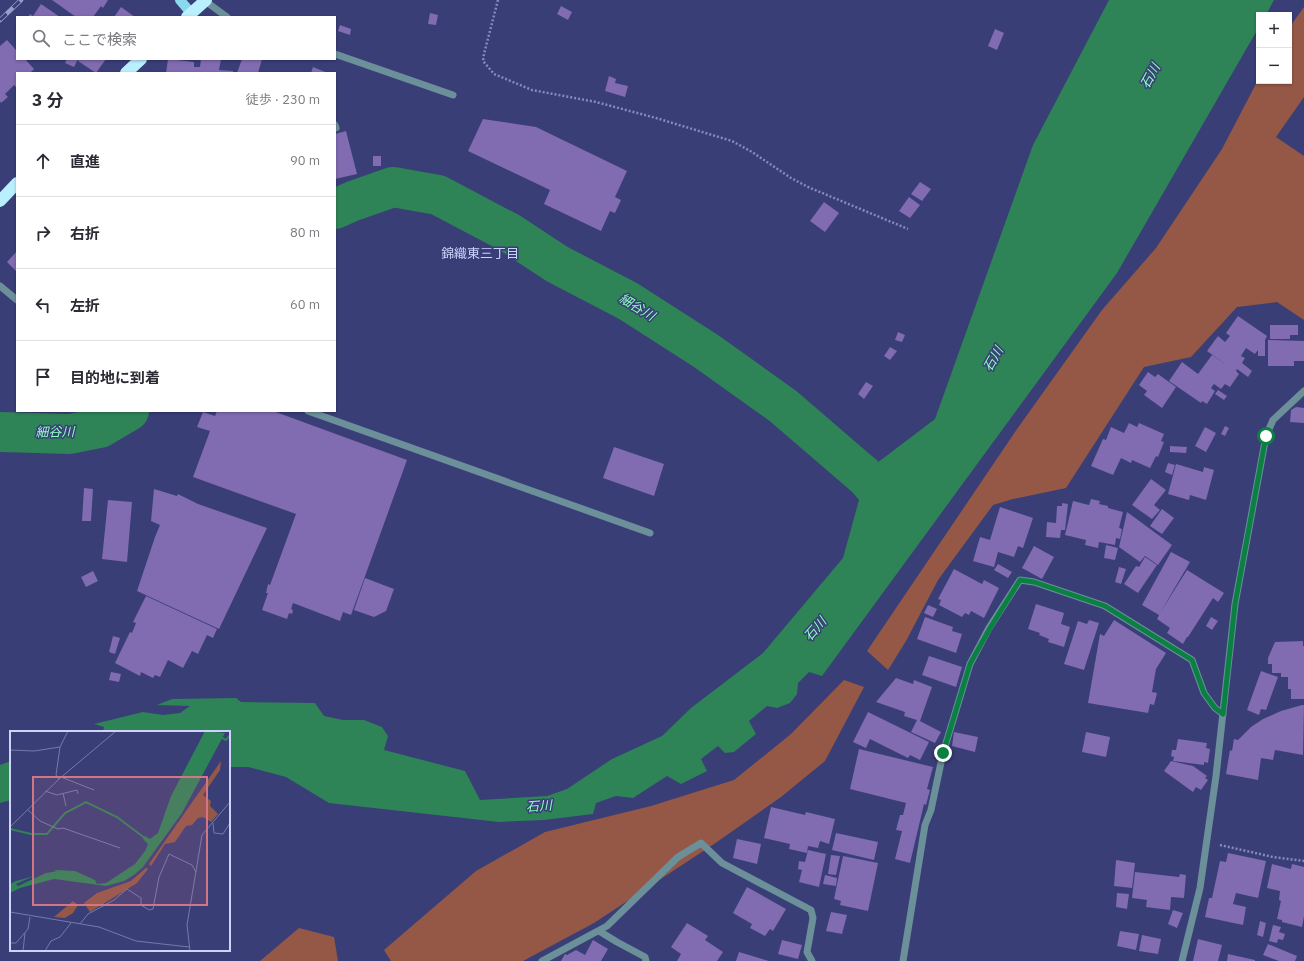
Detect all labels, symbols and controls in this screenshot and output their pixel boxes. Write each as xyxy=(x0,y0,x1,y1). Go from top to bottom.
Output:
map controls xyxy=(1256,12,1292,84)
button: + xyxy=(1256,12,1292,48)
search box xyxy=(16,16,336,60)
icon: search xyxy=(30,27,52,49)
text: ここで検索 xyxy=(62,30,137,49)
button: − xyxy=(1256,48,1292,84)
water label: 石川 xyxy=(1136,59,1165,91)
text: 3 分 xyxy=(32,89,63,111)
text: 徒歩 · 230 m xyxy=(246,91,320,108)
icon: ahead xyxy=(32,150,54,172)
text: 直進 xyxy=(70,152,100,171)
text: 90 m xyxy=(290,152,320,169)
icon: right xyxy=(32,222,54,244)
text: 右折 xyxy=(70,224,100,243)
text: 80 m xyxy=(290,224,320,241)
district label: 錦織東三丁目 xyxy=(441,245,519,262)
water label: 細谷川 xyxy=(616,290,660,325)
icon: left xyxy=(32,294,54,316)
text: 左折 xyxy=(70,296,100,315)
text: 60 m xyxy=(290,296,320,313)
water label: 石川 xyxy=(979,342,1008,375)
icon: arrive xyxy=(32,366,54,388)
text: 目的地に到着 xyxy=(70,368,160,387)
water label: 細谷川 xyxy=(35,423,77,441)
route start xyxy=(1257,427,1275,445)
water label: 石川 xyxy=(800,612,831,644)
inset map xyxy=(10,731,230,951)
route end xyxy=(934,744,952,762)
water label: 石川 xyxy=(525,796,555,815)

